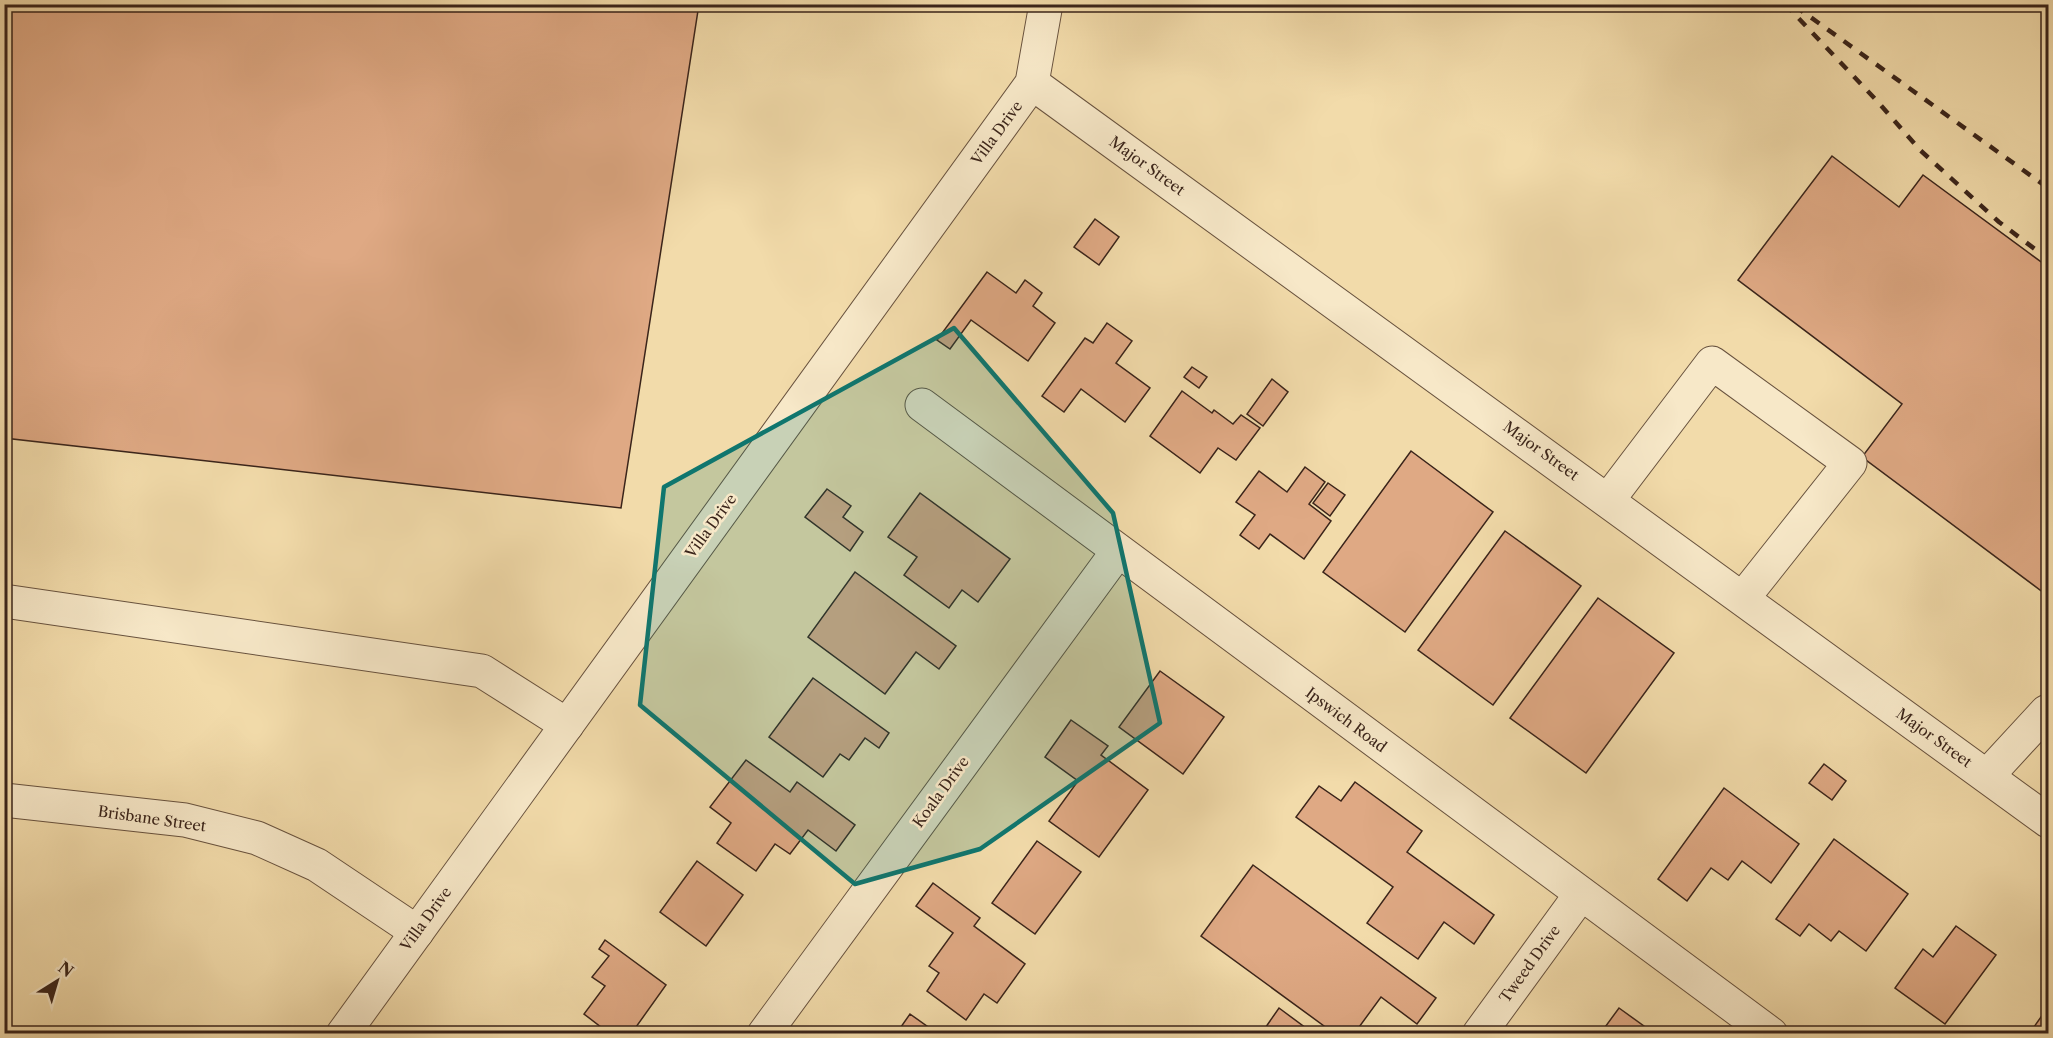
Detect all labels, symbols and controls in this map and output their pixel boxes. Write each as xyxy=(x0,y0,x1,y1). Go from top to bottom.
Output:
street label: Villa Drive xyxy=(966,97,1026,169)
street label: Major Street xyxy=(1106,132,1189,200)
street label: Major Street xyxy=(1500,417,1583,485)
street label: Villa Drive xyxy=(680,490,740,562)
street label: Ipswich Road xyxy=(1302,683,1391,756)
street label: Major Street xyxy=(1893,704,1976,772)
street label: Koala Drive xyxy=(908,752,973,831)
street label: Brisbane Street xyxy=(97,802,208,836)
street label: Villa Drive xyxy=(395,883,455,955)
street label: Tweed Drive xyxy=(1495,921,1564,1006)
north arrow xyxy=(27,951,87,1011)
text: N xyxy=(54,957,78,981)

